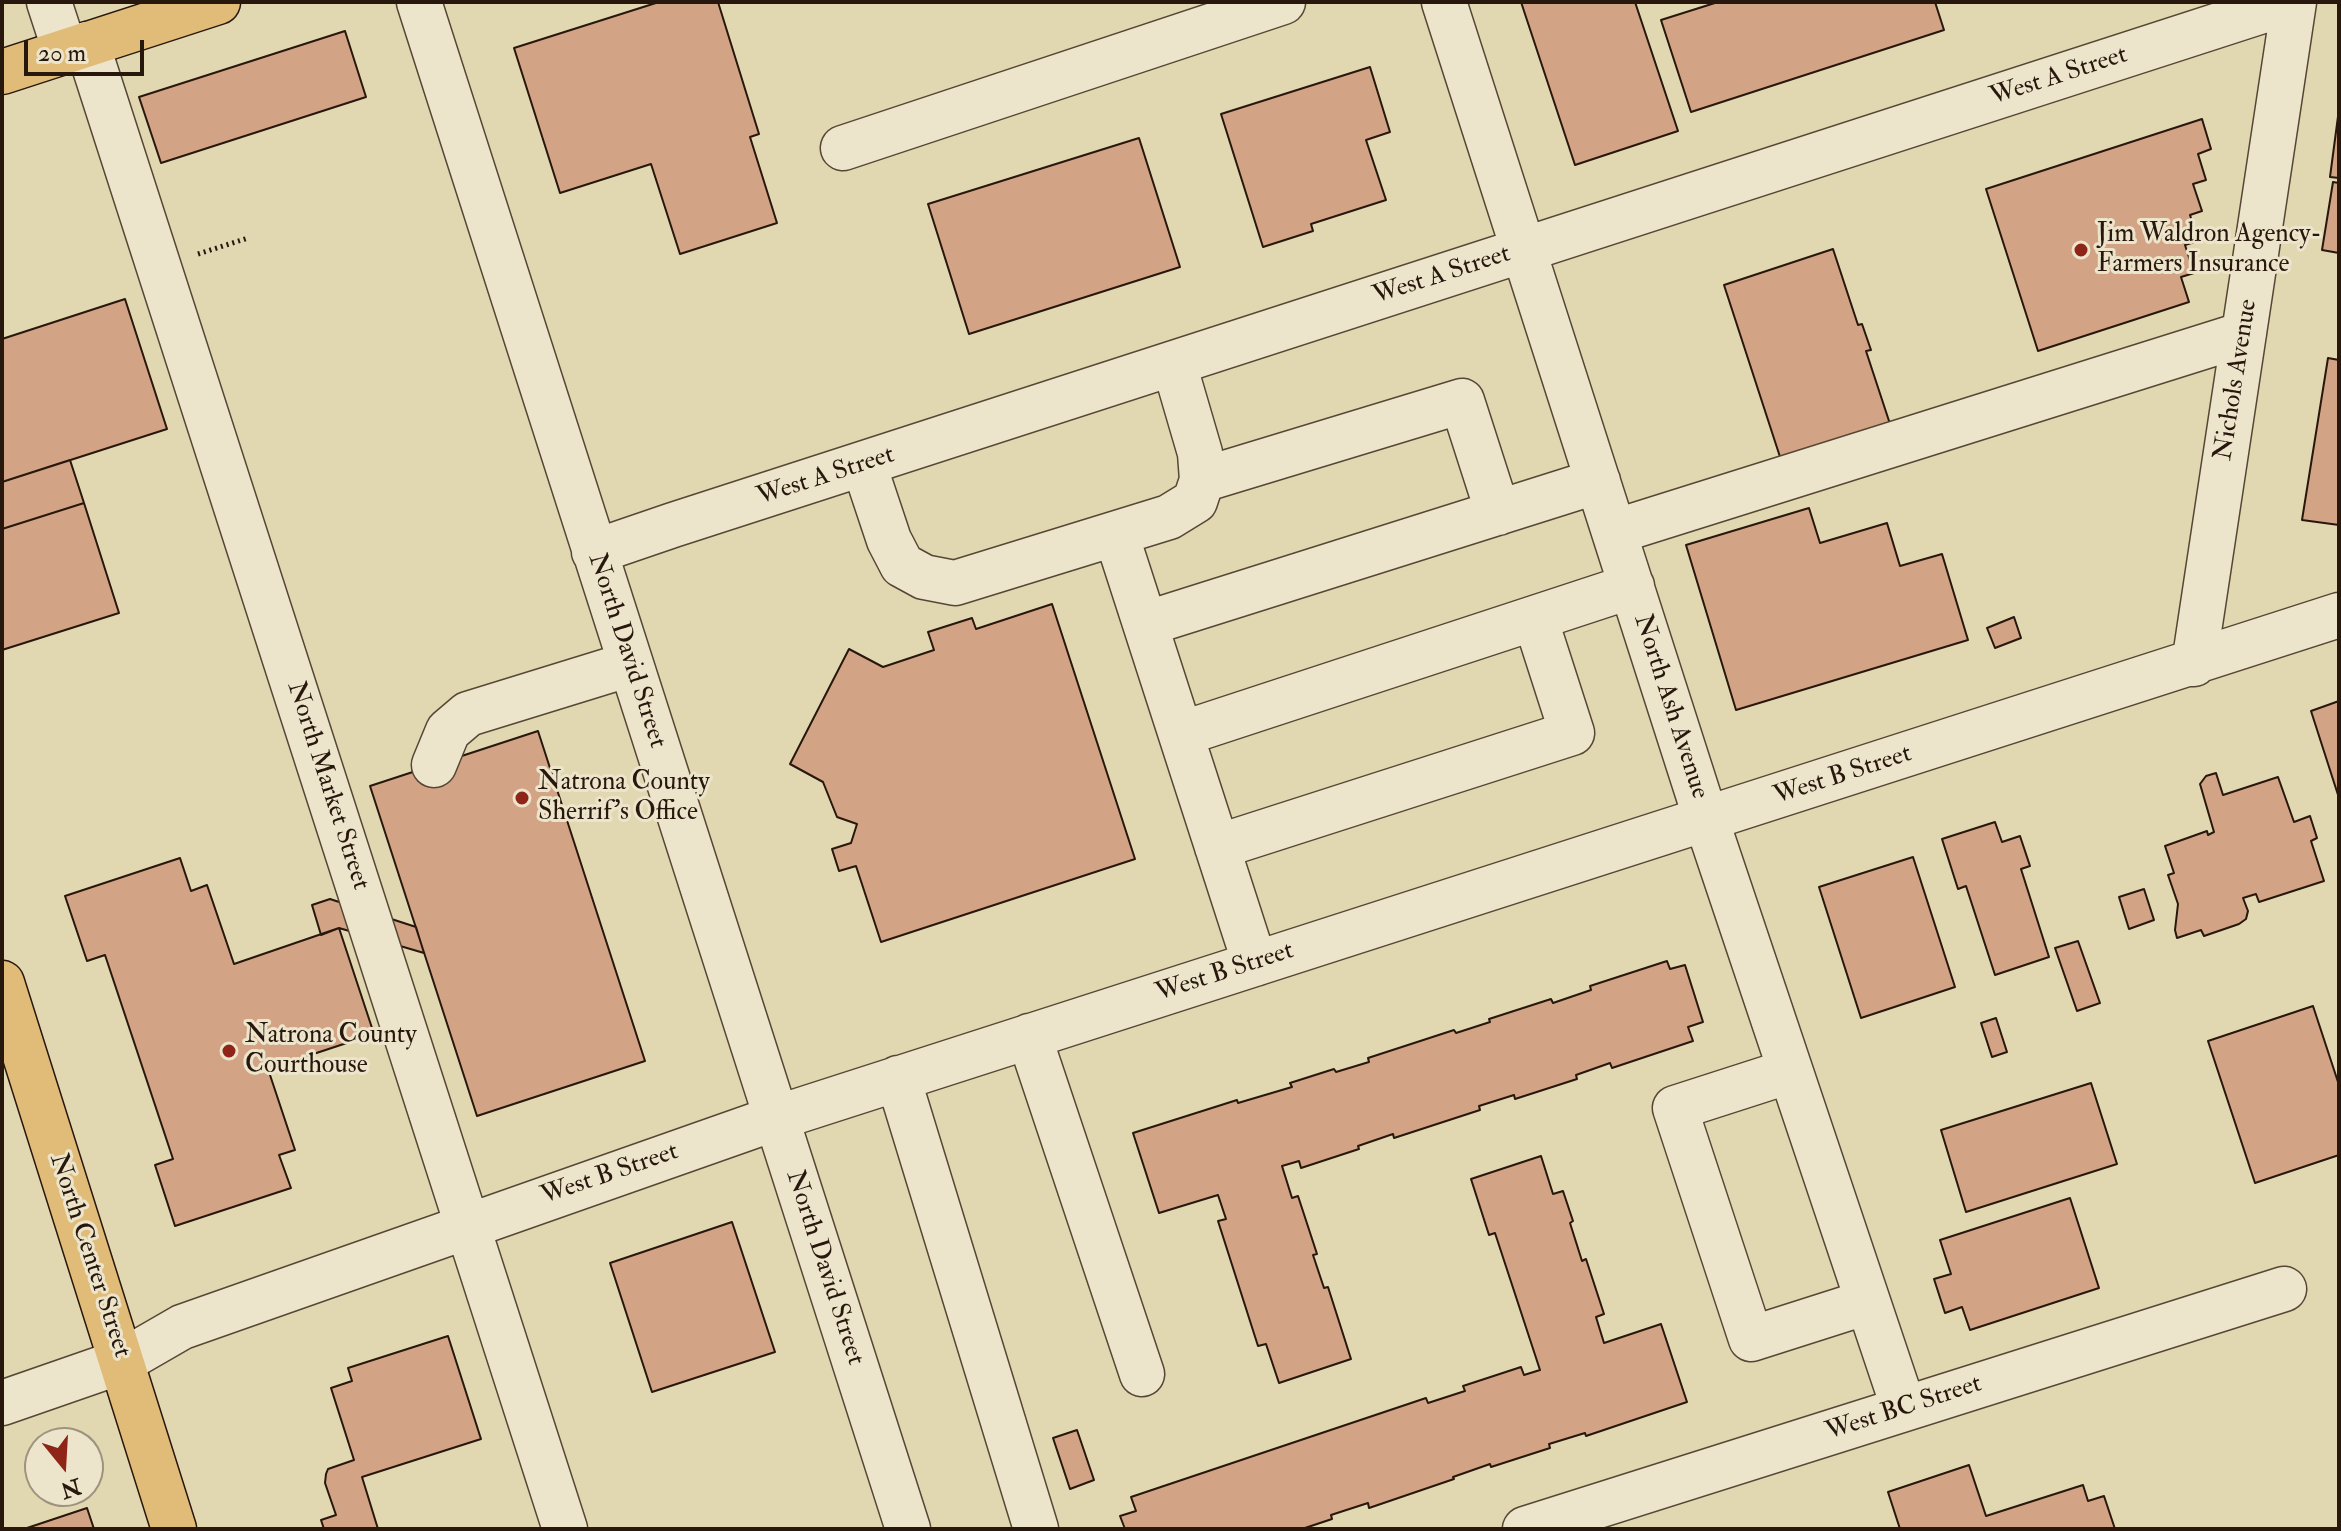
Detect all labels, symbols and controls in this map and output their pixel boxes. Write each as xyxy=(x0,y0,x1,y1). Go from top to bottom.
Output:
scale bar xyxy=(28,24,148,74)
text: 20 m xyxy=(38,38,86,69)
street label: West A Street xyxy=(1986,40,2132,114)
place label: Jim Waldron Agency- Farmers Insurance xyxy=(2097,219,2322,280)
street label: West A Street xyxy=(1369,239,1515,313)
marker: Jim Waldron Agency- Farmers Insurance xyxy=(2072,241,2090,259)
street label: Nichols Avenue xyxy=(2209,297,2265,463)
street label: West A Street xyxy=(753,440,899,514)
street label: North David Street xyxy=(580,550,672,752)
street label: North Ash Avenue xyxy=(1625,611,1715,803)
street label: North Market Street xyxy=(279,678,375,894)
street label: West B Street xyxy=(1770,739,1916,813)
place label: Natrona County Sherrif's Office xyxy=(538,767,710,828)
marker: Natrona County Sherrif's Office xyxy=(513,789,531,807)
street label: West B Street xyxy=(1152,936,1298,1010)
place label: Natrona County Courthouse xyxy=(245,1020,417,1082)
marker: Natrona County Courthouse xyxy=(220,1042,238,1060)
street label: West B Street xyxy=(537,1137,683,1213)
street label: North Center Street xyxy=(41,1150,137,1362)
street label: North David Street xyxy=(778,1167,870,1369)
street label: West BC Street xyxy=(1822,1369,1986,1449)
north arrow xyxy=(24,1427,104,1507)
text: N xyxy=(57,1472,85,1504)

